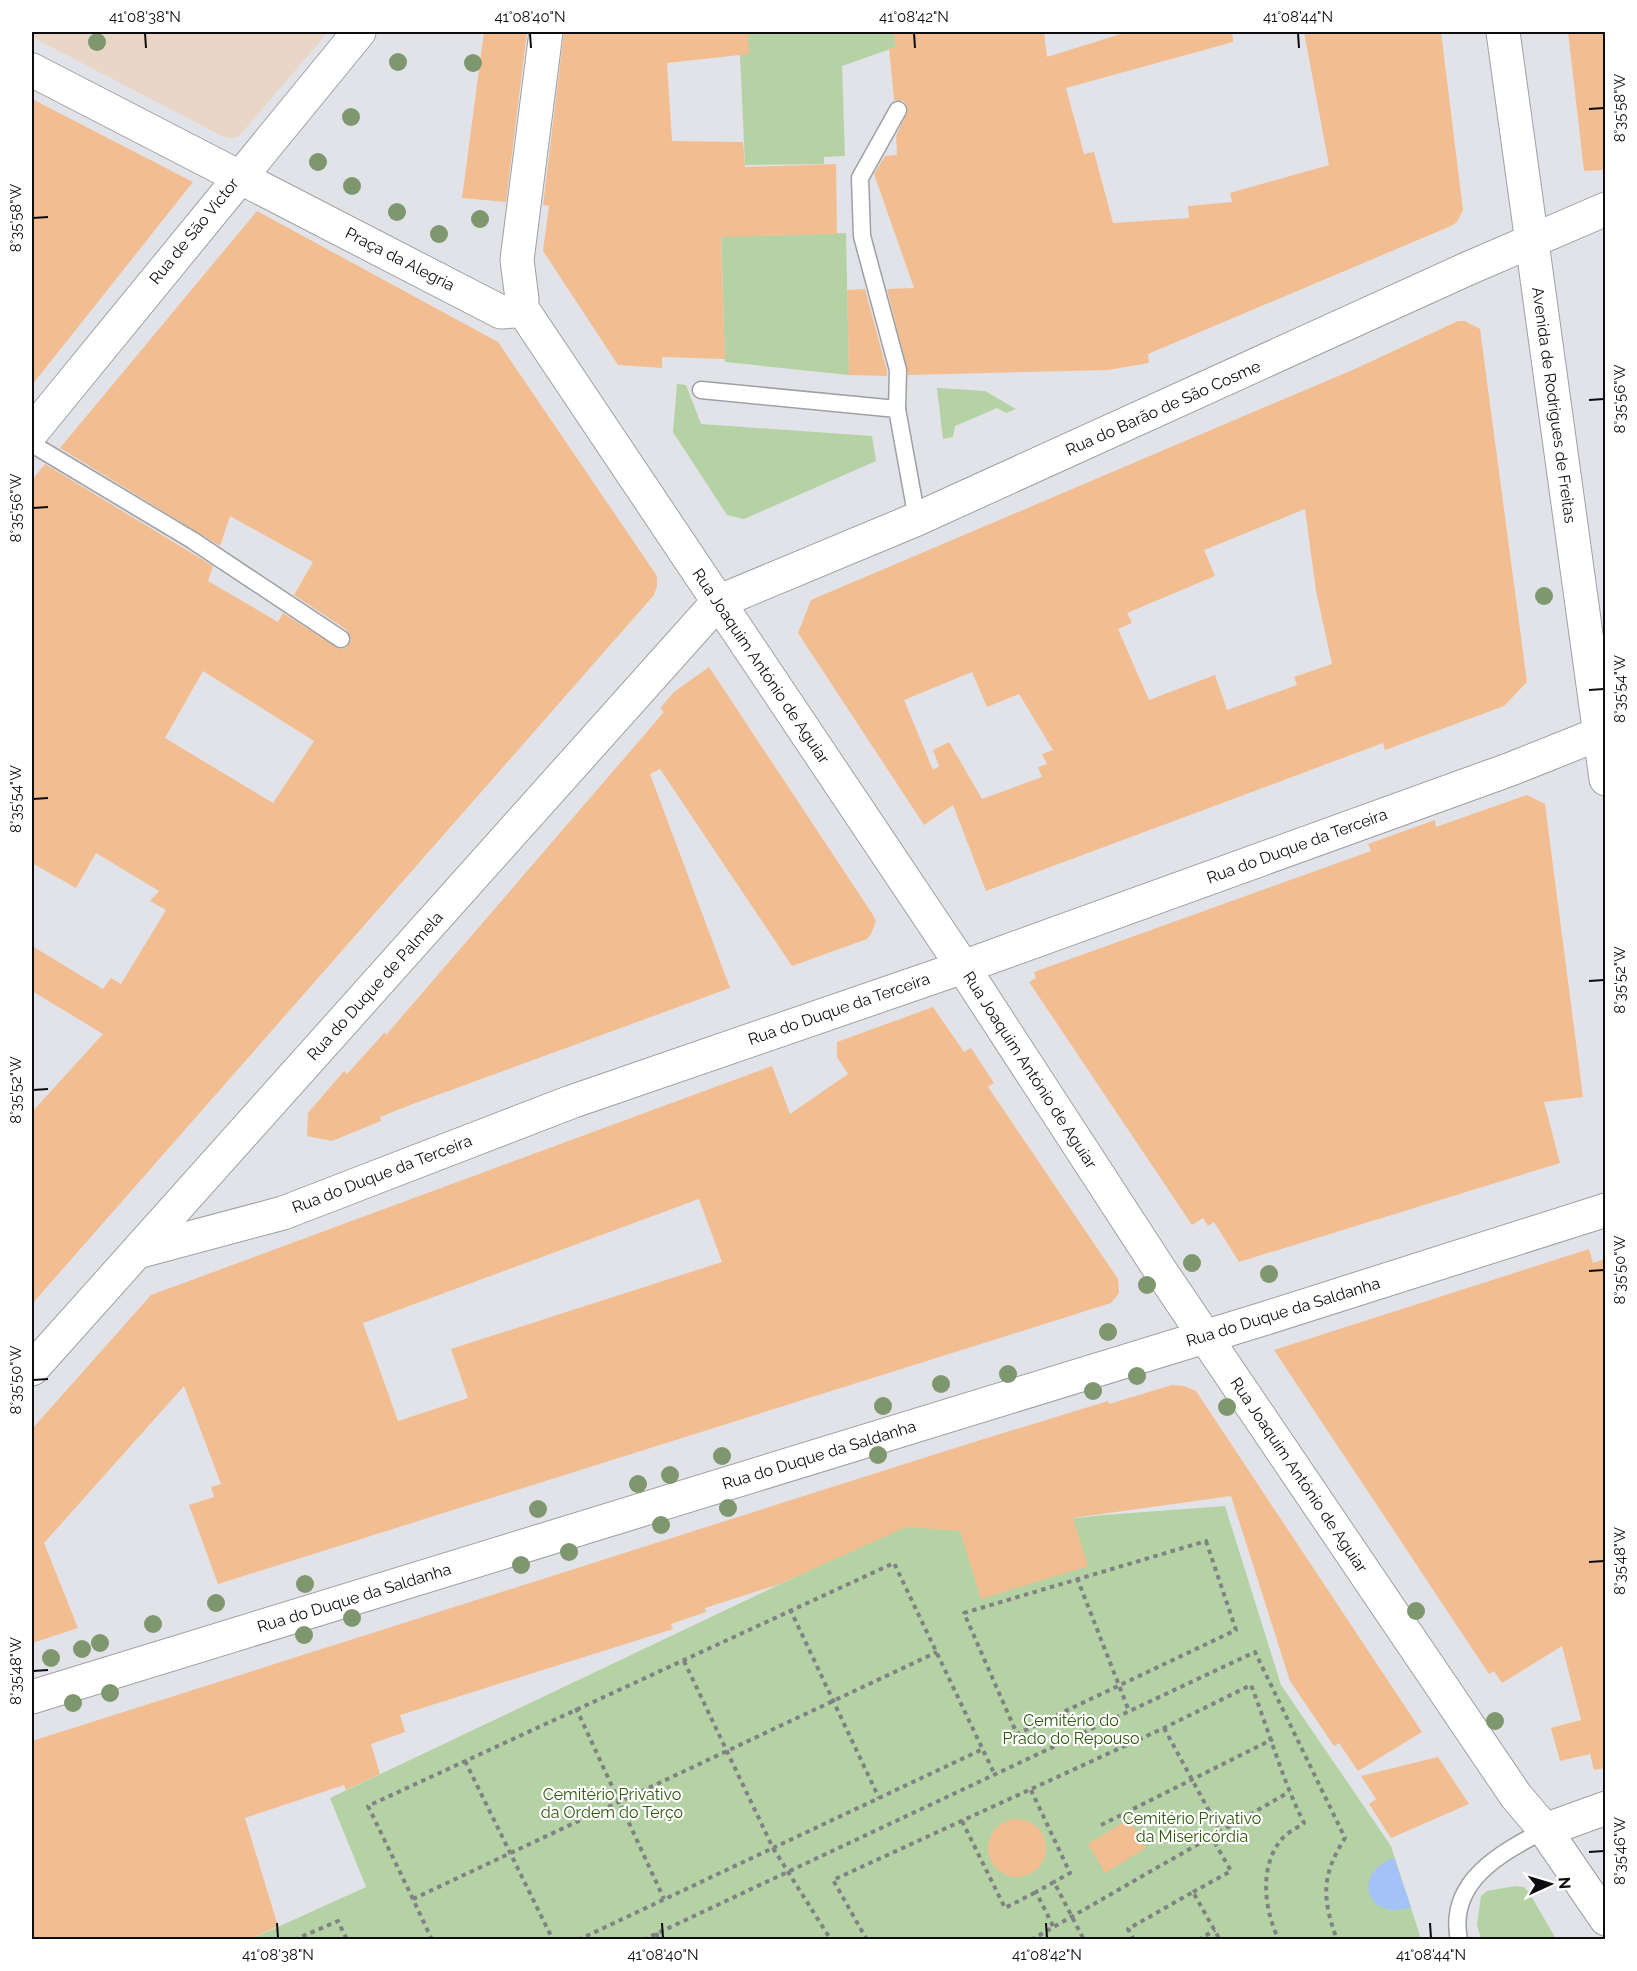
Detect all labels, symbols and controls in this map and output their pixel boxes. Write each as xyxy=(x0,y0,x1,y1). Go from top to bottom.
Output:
text: 41°08'38"N xyxy=(109,8,181,26)
text: 41°08'40"N xyxy=(494,8,566,26)
text: 41°08'42"N xyxy=(879,8,949,26)
text: 41°08'44"N xyxy=(1263,8,1333,26)
text: 8°35'58"W xyxy=(1611,73,1629,142)
street label: Rua de São Victor xyxy=(145,174,243,288)
text: 8°35'58"W xyxy=(7,183,25,252)
street label: Praça da Alegria xyxy=(342,223,458,295)
street label: Avenida de Rodrigues de Freitas xyxy=(1528,286,1580,525)
street label: Rua do Barão de São Cosme xyxy=(1063,356,1263,460)
text: 8°35'56"W xyxy=(1611,364,1629,433)
text: 8°35'56"W xyxy=(7,473,25,542)
street label: Rua Joaquim António de Aguiar xyxy=(689,565,834,767)
text: 8°35'54"W xyxy=(1611,655,1629,723)
text: 8°35'54"W xyxy=(7,765,25,833)
street label: Rua do Duque da Terceira xyxy=(1204,804,1390,888)
street label: Rua do Duque de Palmela xyxy=(303,908,447,1064)
text: 8°35'52"W xyxy=(1611,946,1629,1014)
street label: Rua Joaquim António de Aguiar xyxy=(959,968,1101,1172)
street label: Rua do Duque da Terceira xyxy=(746,969,932,1049)
text: 8°35'52"W xyxy=(7,1056,25,1124)
street label: Rua do Duque da Terceira xyxy=(289,1131,475,1217)
text: 8°35'50"W xyxy=(1611,1235,1629,1304)
street label: Rua do Duque da Saldanha xyxy=(1184,1273,1382,1351)
text: 8°35'50"W xyxy=(7,1345,25,1414)
street label: Rua Joaquim António de Aguiar xyxy=(1227,1374,1372,1576)
street label: Rua do Duque da Saldanha xyxy=(720,1416,918,1494)
text: 8°35'48"W xyxy=(1611,1527,1629,1595)
street label: Rua do Duque da Saldanha xyxy=(255,1559,453,1637)
text: 8°35'48"W xyxy=(7,1637,25,1705)
park label: Cemitério do Prado do Repouso xyxy=(1002,1711,1140,1748)
park label: Cemitério Privativo da Ordem do Terço xyxy=(541,1785,683,1822)
park label: Cemitério Privativo da Misericórdia xyxy=(1123,1809,1261,1846)
text: 8°35'46"W xyxy=(1611,1817,1629,1885)
north arrow xyxy=(1520,1854,1580,1914)
text: N xyxy=(1555,1876,1574,1890)
text: 41°08'38"N xyxy=(242,1946,314,1964)
text: 41°08'40"N xyxy=(627,1946,699,1964)
text: 41°08'42"N xyxy=(1012,1946,1082,1964)
text: 41°08'44"N xyxy=(1396,1946,1466,1964)

